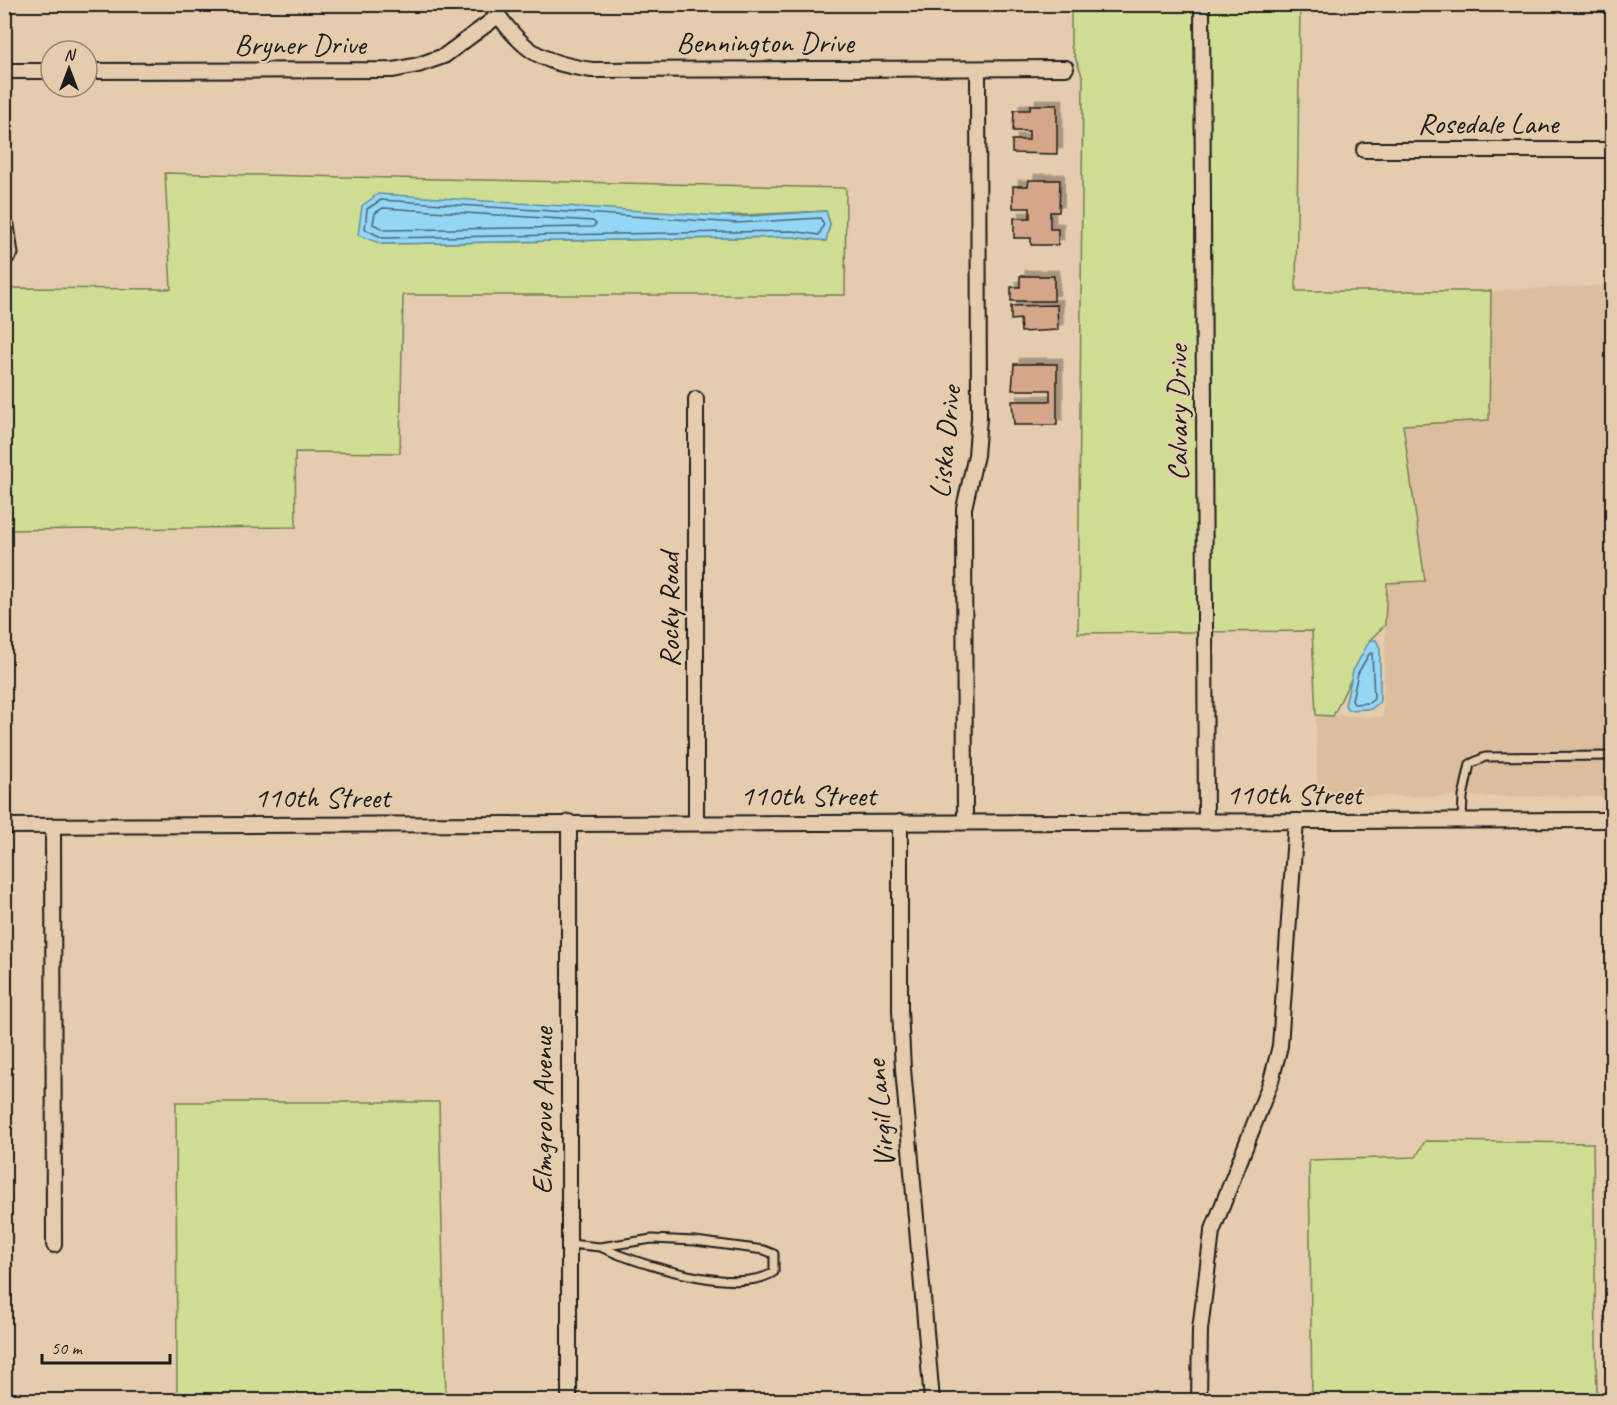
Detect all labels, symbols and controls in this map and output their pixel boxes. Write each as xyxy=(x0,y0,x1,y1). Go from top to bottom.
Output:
street label: Bennington Drive xyxy=(676,23,856,61)
street label: Bryner Drive xyxy=(234,25,368,63)
north arrow xyxy=(39,39,99,99)
text: N xyxy=(64,45,77,65)
street label: Rosedale Lane xyxy=(1418,104,1561,142)
street label: Calvary Drive xyxy=(1158,343,1196,481)
street label: Liska Drive xyxy=(920,382,970,500)
street label: Rocky Road xyxy=(650,548,688,668)
street label: 110th Street xyxy=(1226,775,1365,813)
street label: 110th Street xyxy=(740,776,879,814)
street label: 110th Street xyxy=(254,778,393,816)
street label: Elmgrove Avenue xyxy=(523,1025,561,1195)
street label: Virgil Lane xyxy=(856,1056,904,1169)
scale bar xyxy=(42,1327,170,1365)
text: 50 m xyxy=(51,1337,84,1359)

